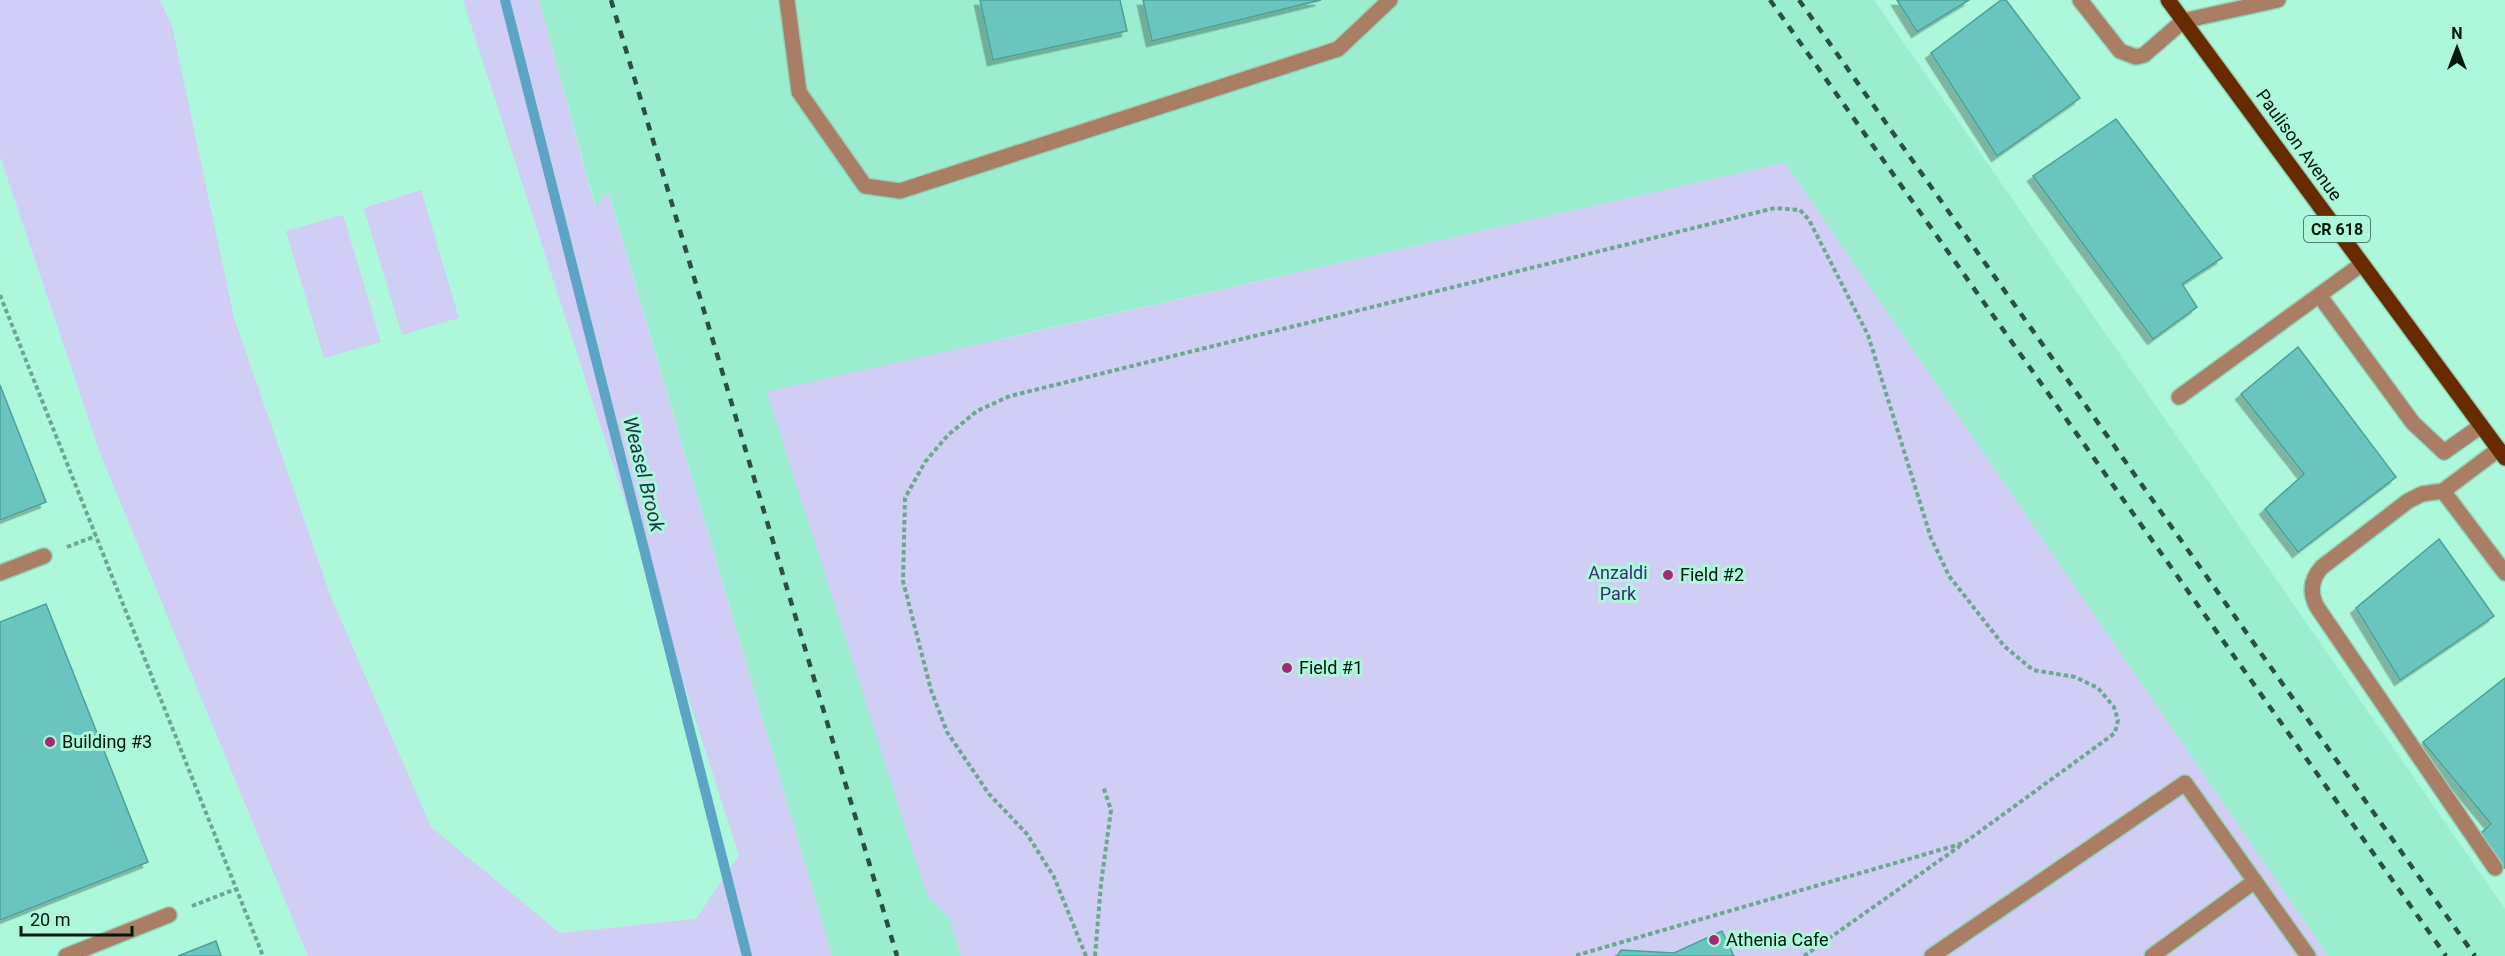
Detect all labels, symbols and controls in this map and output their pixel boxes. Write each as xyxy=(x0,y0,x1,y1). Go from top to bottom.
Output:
north arrow xyxy=(2427,18,2487,78)
text: N xyxy=(2451,24,2463,43)
street label: Paulison Avenue xyxy=(2252,85,2347,205)
road number: CR 618 xyxy=(2304,216,2370,242)
water label: Weasel Brook xyxy=(618,414,670,535)
park label: Anzaldi Park xyxy=(1588,562,1648,604)
place label: Field #2 xyxy=(1680,564,1744,585)
marker: Field #2 xyxy=(1661,568,1675,582)
place label: Field #1 xyxy=(1299,657,1363,678)
marker: Field #1 xyxy=(1280,661,1294,675)
place label: Building #3 xyxy=(62,731,152,752)
marker: Building #3 xyxy=(43,735,57,749)
scale bar xyxy=(21,899,132,937)
text: 20 m xyxy=(30,909,70,930)
place label: Athenia Cafe xyxy=(1726,929,1829,950)
marker: Athenia Cafe xyxy=(1707,933,1721,947)

